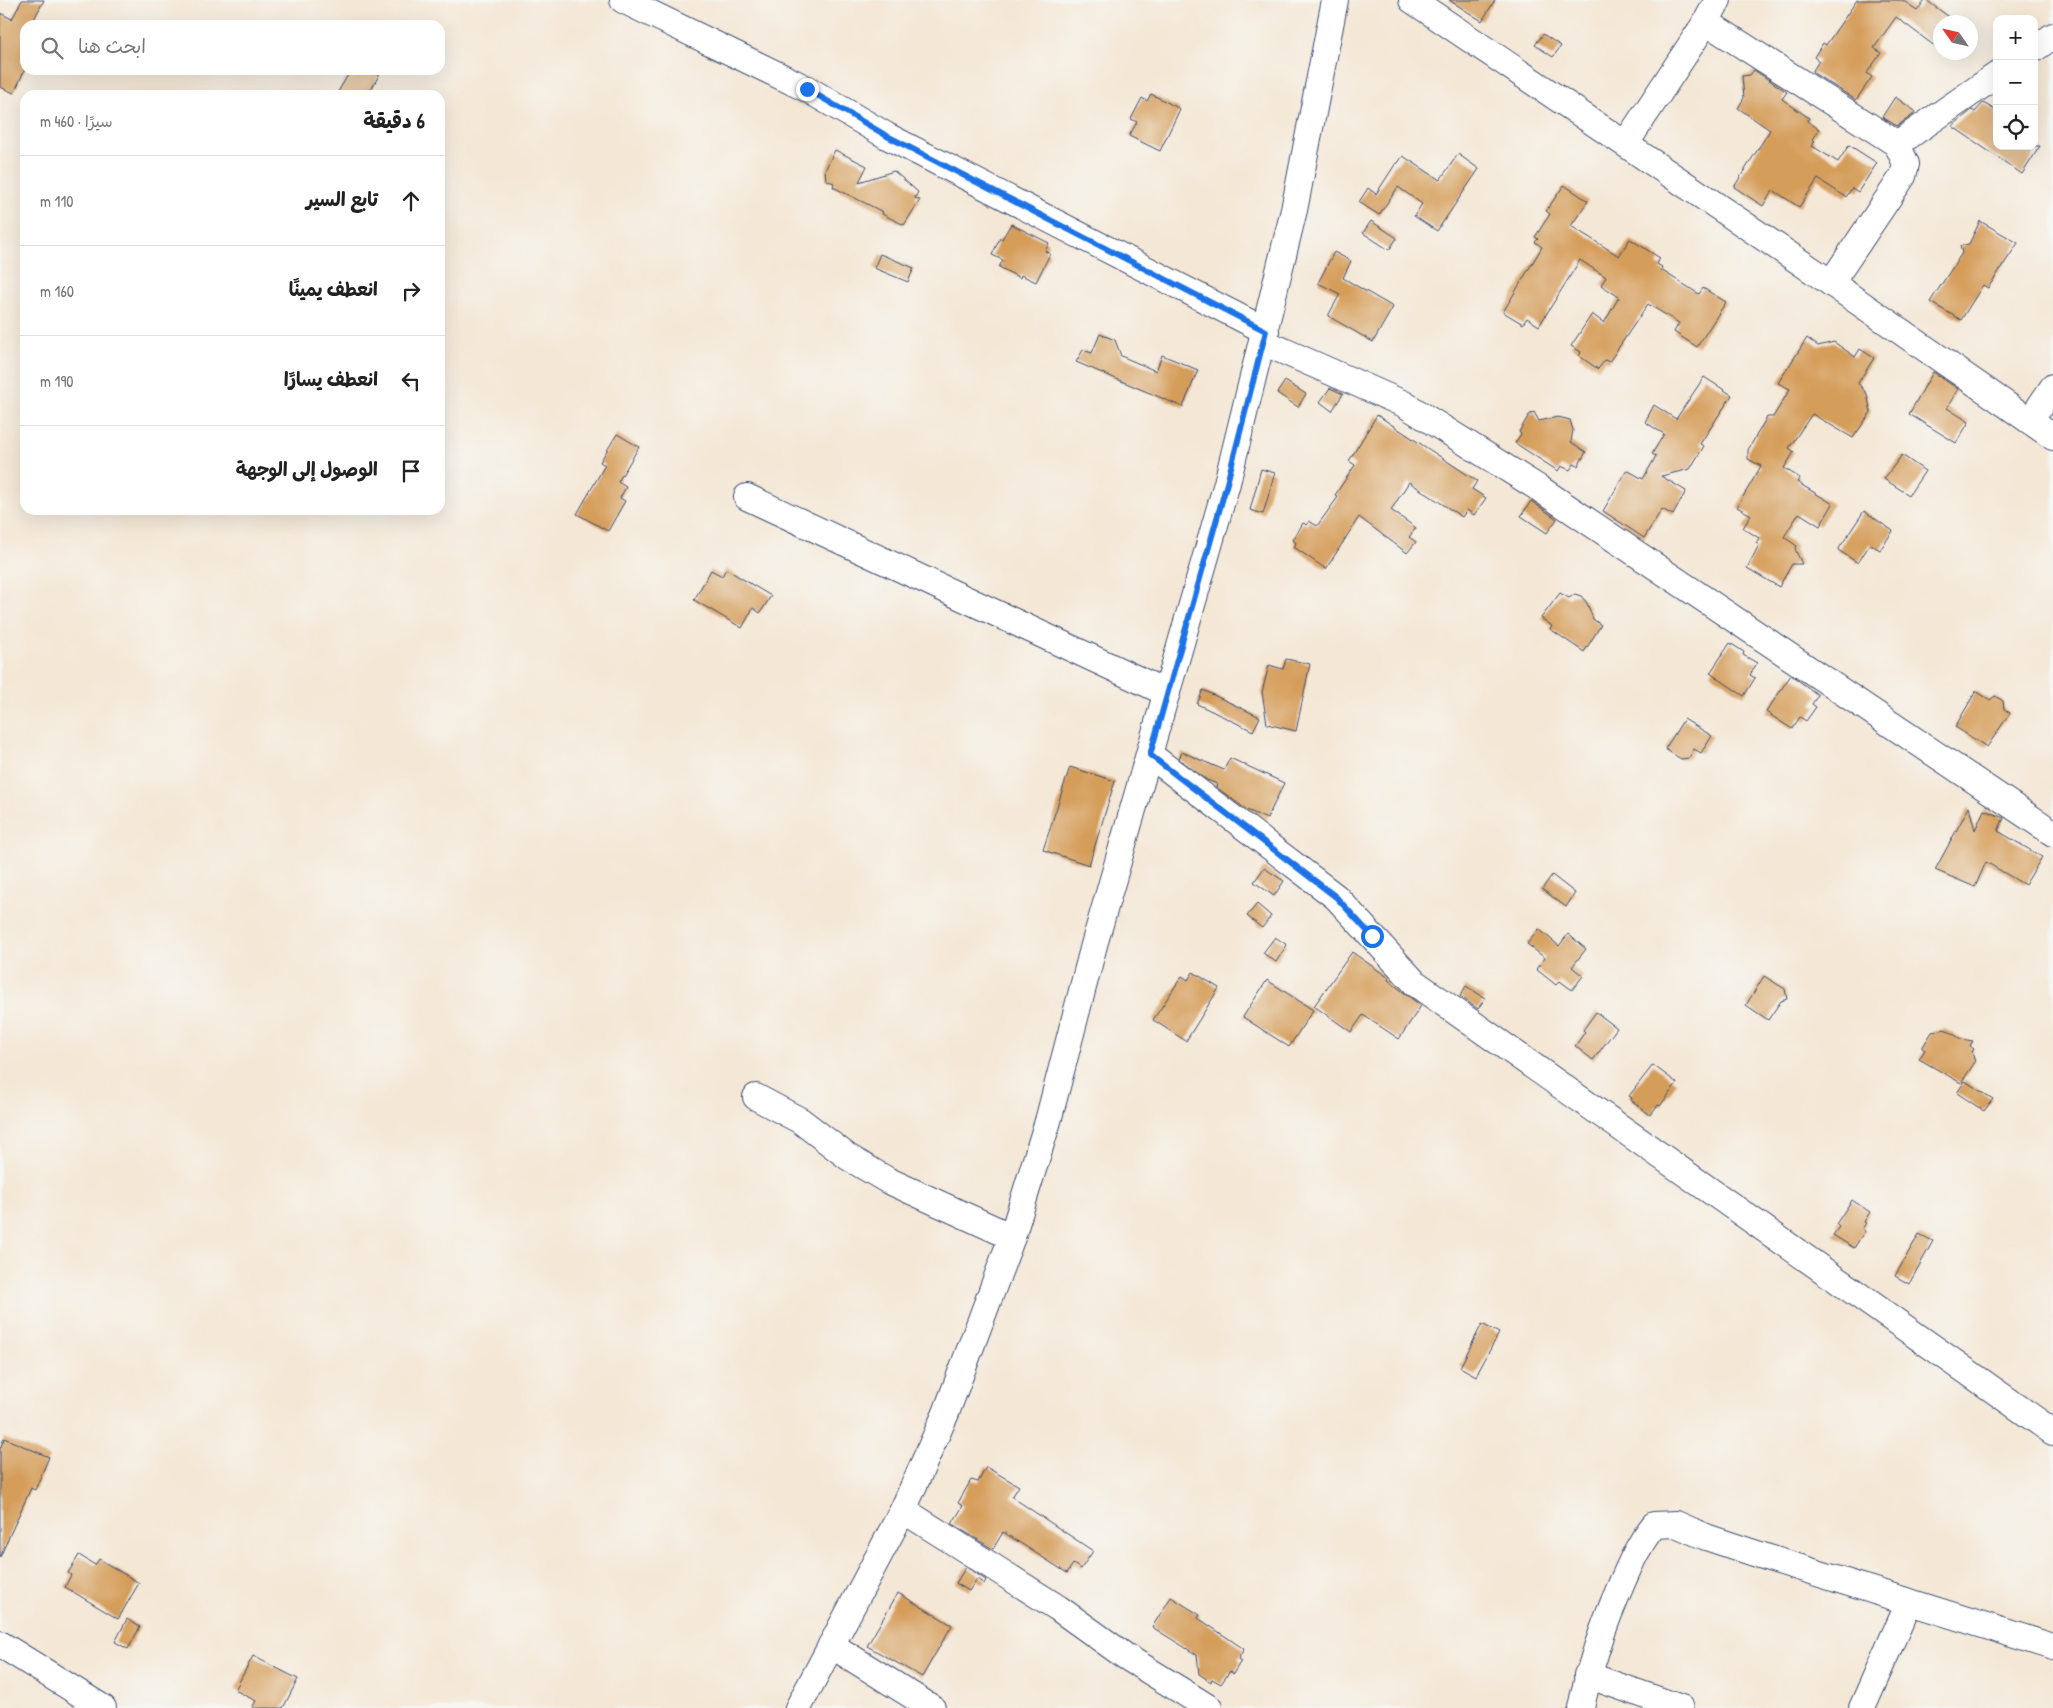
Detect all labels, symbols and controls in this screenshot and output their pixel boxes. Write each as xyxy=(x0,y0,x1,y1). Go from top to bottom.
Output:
north arrow xyxy=(1933,15,1978,60)
map controls xyxy=(1993,15,2038,150)
button: + xyxy=(1993,15,2038,60)
search box xyxy=(20,20,445,75)
text: ابحث هنا xyxy=(78,33,146,59)
icon: search xyxy=(38,34,66,62)
button: − xyxy=(1993,60,2038,105)
route end xyxy=(796,78,819,101)
button: locate xyxy=(1993,105,2038,150)
text: 6 دقيقة xyxy=(363,106,425,135)
text: سيرًا · 460 m xyxy=(40,110,113,132)
text: تابع السير xyxy=(306,186,378,212)
icon: ahead xyxy=(397,187,425,215)
text: 110 m xyxy=(40,190,73,212)
text: انعطف يمينًا xyxy=(289,276,378,302)
icon: right xyxy=(397,277,425,305)
text: 160 m xyxy=(40,280,74,302)
text: انعطف يسارًا xyxy=(284,366,378,392)
icon: left xyxy=(397,367,425,395)
text: 190 m xyxy=(40,370,73,392)
text: الوصول إلى الوجهة xyxy=(236,456,378,482)
icon: arrive xyxy=(397,457,425,485)
route start xyxy=(1361,925,1384,948)

